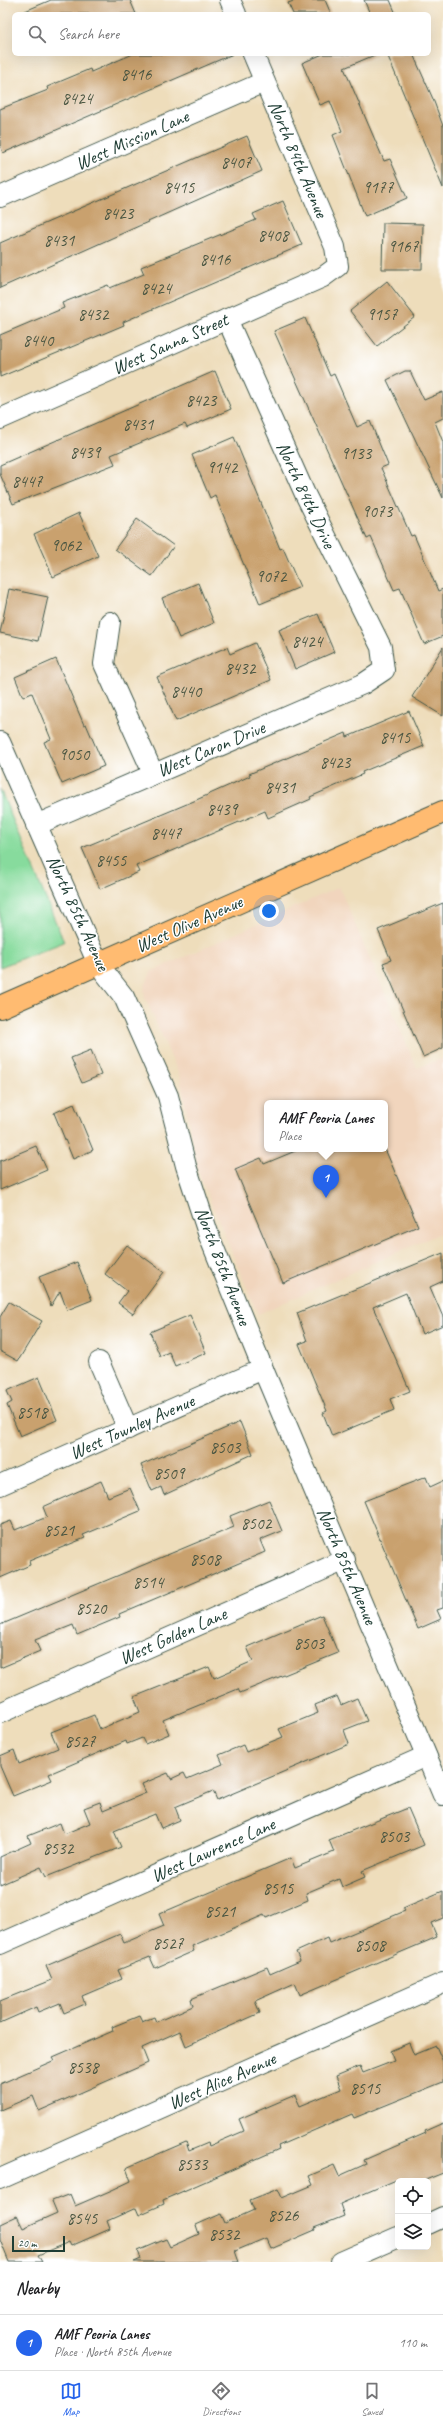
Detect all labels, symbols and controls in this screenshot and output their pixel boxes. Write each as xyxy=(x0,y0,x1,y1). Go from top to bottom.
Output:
search box xyxy=(12,12,431,56)
icon: search xyxy=(26,23,48,45)
text: Search here xyxy=(58,25,119,44)
house number: 8416 xyxy=(121,64,153,85)
house number: 8424 xyxy=(62,88,95,109)
street label: North 84th Avenue xyxy=(263,97,334,223)
street label: West Mission Lane xyxy=(72,104,194,176)
house number: 8407 xyxy=(221,152,253,173)
house number: 8415 xyxy=(164,177,196,198)
house number: 9177 xyxy=(363,177,395,198)
house number: 8423 xyxy=(103,203,135,224)
house number: 8408 xyxy=(258,225,291,246)
house number: 8431 xyxy=(44,230,76,251)
house number: 9167 xyxy=(388,236,420,257)
house number: 8416 xyxy=(200,249,232,270)
house number: 8424 xyxy=(141,278,174,299)
house number: 8432 xyxy=(78,304,110,325)
house number: 9157 xyxy=(367,304,399,325)
street label: West Sanna Street xyxy=(108,307,233,380)
house number: 8440 xyxy=(23,330,55,351)
house number: 8423 xyxy=(186,390,218,411)
house number: 8431 xyxy=(123,414,155,435)
street label: North 84th Drive xyxy=(271,438,342,554)
house number: 8439 xyxy=(70,442,102,463)
house number: 9133 xyxy=(341,443,373,464)
house number: 9142 xyxy=(207,457,239,478)
house number: 8447 xyxy=(12,471,44,492)
house number: 9073 xyxy=(362,501,394,522)
house number: 9062 xyxy=(51,535,83,556)
house number: 9072 xyxy=(256,566,288,587)
house number: 8424 xyxy=(292,631,325,652)
house number: 8432 xyxy=(225,658,257,679)
house number: 8440 xyxy=(171,681,203,702)
street label: West Caron Drive xyxy=(154,715,270,782)
house number: 8415 xyxy=(380,727,412,748)
house number: 9050 xyxy=(59,744,91,765)
house number: 8423 xyxy=(320,752,352,773)
house number: 8431 xyxy=(265,777,297,798)
house number: 8439 xyxy=(207,799,239,820)
house number: 8447 xyxy=(151,823,183,844)
house number: 8455 xyxy=(96,850,128,871)
street label: North 85th Avenue xyxy=(41,851,116,976)
street label: West Olive Avenue xyxy=(132,889,248,958)
your location xyxy=(259,901,279,921)
popup xyxy=(264,1100,388,1152)
text: AMF Peoria Lanes xyxy=(278,1109,374,1128)
text: Place xyxy=(278,1128,301,1144)
pin: 1 xyxy=(313,1165,339,1198)
street label: North 85th Avenue xyxy=(189,1203,257,1330)
street label: West Townley Avenue xyxy=(66,1388,200,1465)
house number: 8518 xyxy=(17,1402,50,1423)
house number: 8503 xyxy=(210,1437,242,1458)
house number: 8509 xyxy=(154,1463,186,1484)
street label: North 85th Avenue xyxy=(312,1504,383,1630)
house number: 8502 xyxy=(241,1513,273,1534)
house number: 8521 xyxy=(44,1520,76,1541)
house number: 8508 xyxy=(190,1549,223,1570)
house number: 8514 xyxy=(133,1572,166,1593)
house number: 8520 xyxy=(76,1598,108,1619)
street label: West Golden Lane xyxy=(116,1601,232,1670)
house number: 8503 xyxy=(294,1633,326,1654)
house number: 8527 xyxy=(65,1731,97,1752)
street label: West Lawrence Lane xyxy=(147,1811,280,1888)
house number: 8503 xyxy=(379,1826,411,1847)
house number: 8532 xyxy=(43,1838,75,1859)
house number: 8515 xyxy=(263,1878,295,1899)
house number: 8521 xyxy=(205,1901,237,1922)
house number: 8527 xyxy=(153,1933,185,1954)
house number: 8508 xyxy=(355,1935,388,1956)
street label: West Alice Avenue xyxy=(165,2046,281,2115)
house number: 8538 xyxy=(68,2057,101,2078)
house number: 8515 xyxy=(350,2078,382,2099)
house number: 8533 xyxy=(177,2154,209,2175)
map controls xyxy=(395,2178,431,2250)
button: locate xyxy=(395,2178,431,2214)
house number: 8526 xyxy=(268,2205,300,2226)
house number: 8545 xyxy=(67,2208,99,2229)
button: layers xyxy=(395,2214,431,2250)
house number: 8532 xyxy=(209,2224,241,2245)
scale bar xyxy=(12,2234,65,2253)
text: 20 m xyxy=(18,2236,37,2250)
text: Nearby xyxy=(16,2278,59,2299)
text: AMF Peoria Lanes xyxy=(54,2325,149,2344)
text: 1 xyxy=(26,2335,32,2351)
text: 110 m xyxy=(399,2335,427,2351)
text: Place · North 85th Avenue xyxy=(54,2344,171,2360)
tab: Map xyxy=(60,2380,82,2418)
tab: Directions xyxy=(202,2380,241,2418)
tab: Saved xyxy=(361,2380,383,2418)

